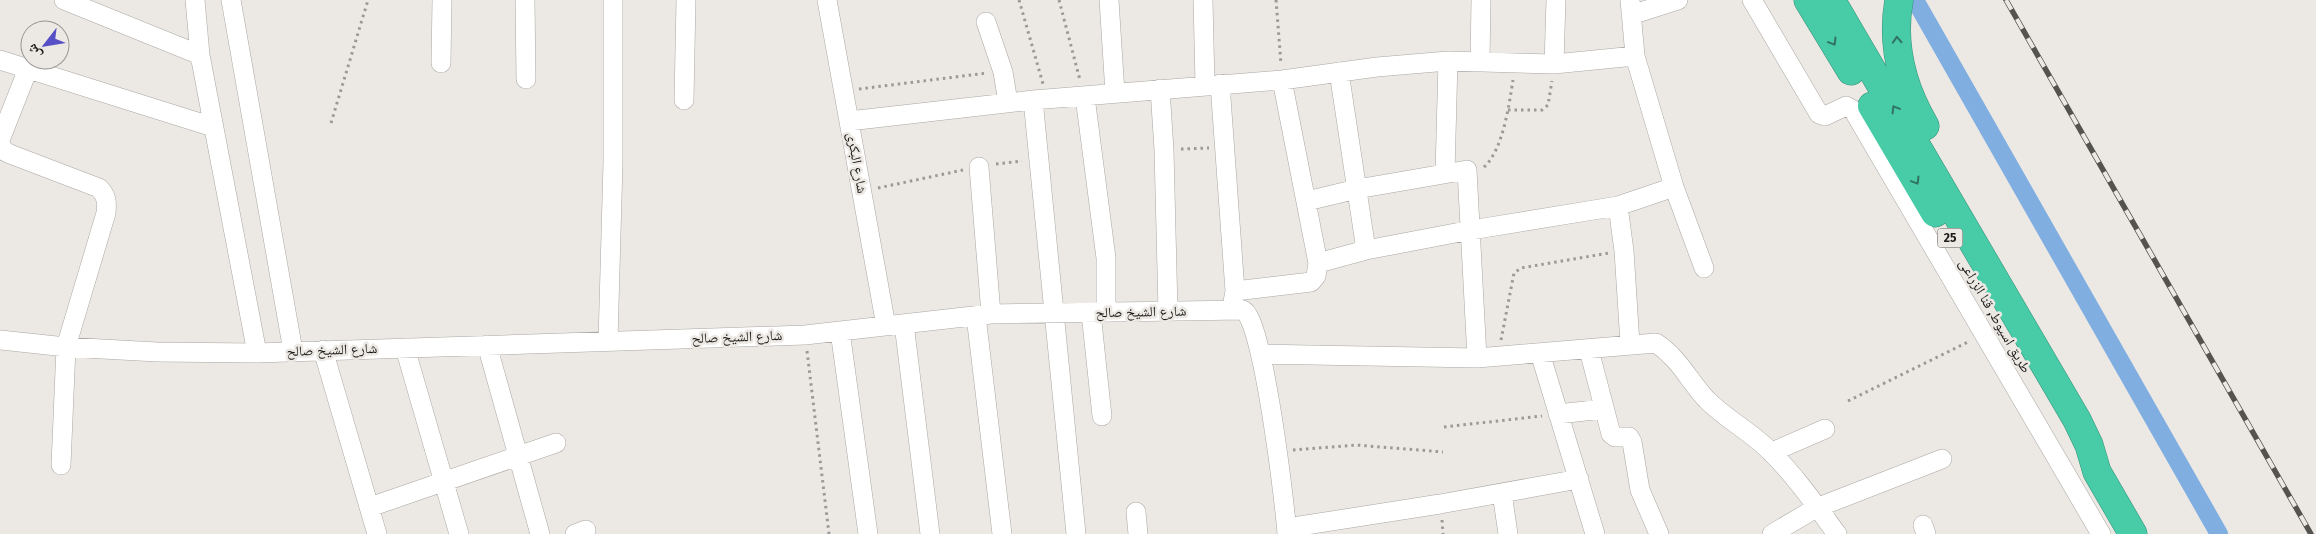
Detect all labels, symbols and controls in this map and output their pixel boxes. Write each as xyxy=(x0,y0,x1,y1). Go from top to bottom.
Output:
north arrow xyxy=(20,20,70,70)
one-way arrow xyxy=(1827,36,1837,45)
one-way arrow xyxy=(1891,36,1902,44)
text: ش xyxy=(23,41,45,62)
one-way arrow xyxy=(1892,105,1902,114)
street label: شارع البكرى xyxy=(842,131,871,195)
one-way arrow xyxy=(1910,176,1920,185)
road number: 25 xyxy=(1938,228,1962,248)
street label: طريق اسيوط, قنا الزراعى xyxy=(1955,256,2035,377)
street label: شارع الشيخ صالح xyxy=(1095,303,1187,322)
street label: شارع الشيخ صالح xyxy=(691,327,783,348)
street label: شارع الشيخ صالح xyxy=(286,340,378,361)

